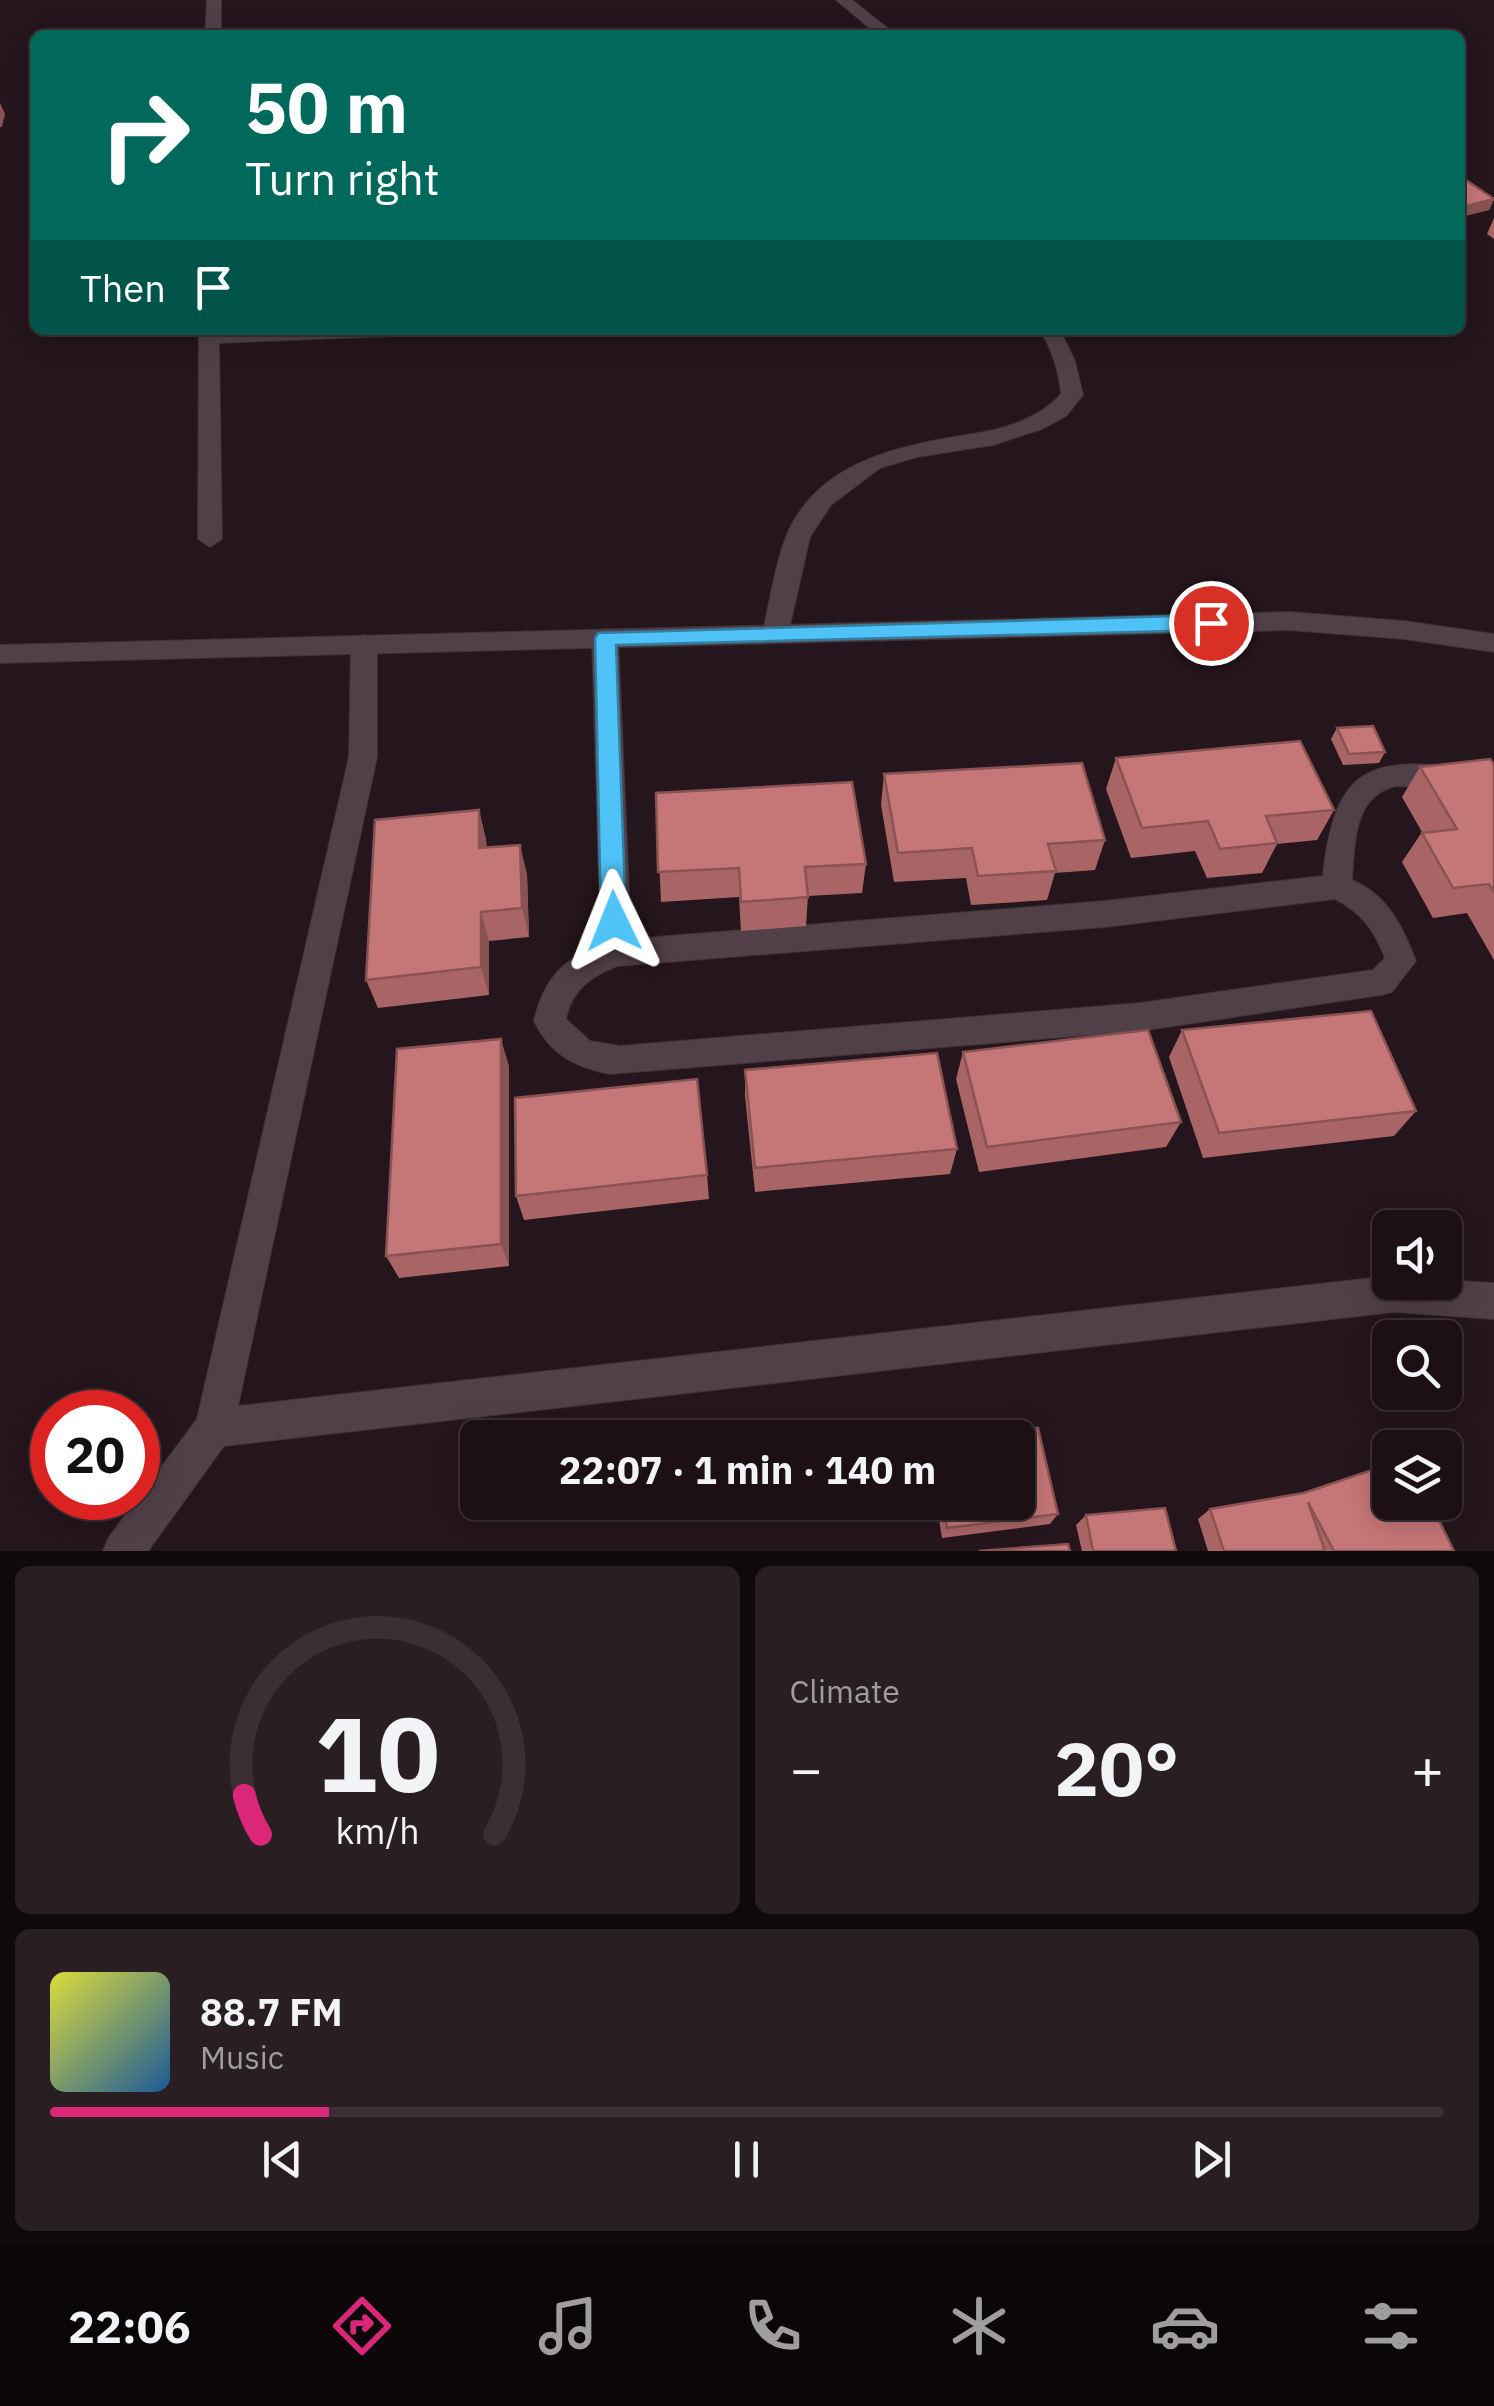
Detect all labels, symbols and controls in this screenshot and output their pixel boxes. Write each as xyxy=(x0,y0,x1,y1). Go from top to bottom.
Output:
text: 50 m xyxy=(245,61,408,152)
icon: right xyxy=(80,70,210,200)
text: Turn right xyxy=(245,149,440,207)
icon: arrive xyxy=(186,260,241,315)
text: Then xyxy=(80,263,166,312)
pin xyxy=(1169,581,1254,666)
icon: arrive xyxy=(1184,596,1239,651)
position arrow xyxy=(562,869,666,973)
map controls xyxy=(1372,1210,1462,1520)
button: sound xyxy=(1372,1210,1462,1300)
button: search xyxy=(1372,1320,1462,1410)
speed limit sign: 20 xyxy=(30,1390,160,1520)
button: layers xyxy=(1372,1430,1462,1520)
text: 22:07 · 1 min · 140 m xyxy=(559,1445,936,1494)
text: Climate xyxy=(790,1670,900,1712)
text: 10 xyxy=(315,1685,440,1821)
text: 20° xyxy=(1054,1719,1179,1817)
text: − xyxy=(790,1733,823,1804)
text: + xyxy=(1411,1733,1444,1804)
text: km/h xyxy=(335,1807,419,1854)
text: 88.7 FM xyxy=(200,1987,343,2036)
text: Music xyxy=(200,2036,284,2078)
icon: previous xyxy=(255,2132,310,2187)
icon: pause xyxy=(719,2132,774,2187)
icon: next xyxy=(1184,2132,1239,2187)
icon: directions xyxy=(327,2291,397,2361)
icon: music xyxy=(533,2291,603,2361)
icon: phone xyxy=(738,2291,808,2361)
icon: climate xyxy=(944,2291,1014,2361)
icon: car xyxy=(1150,2291,1220,2361)
icon: filters xyxy=(1356,2291,1426,2361)
text: 22:06 xyxy=(68,2297,191,2355)

